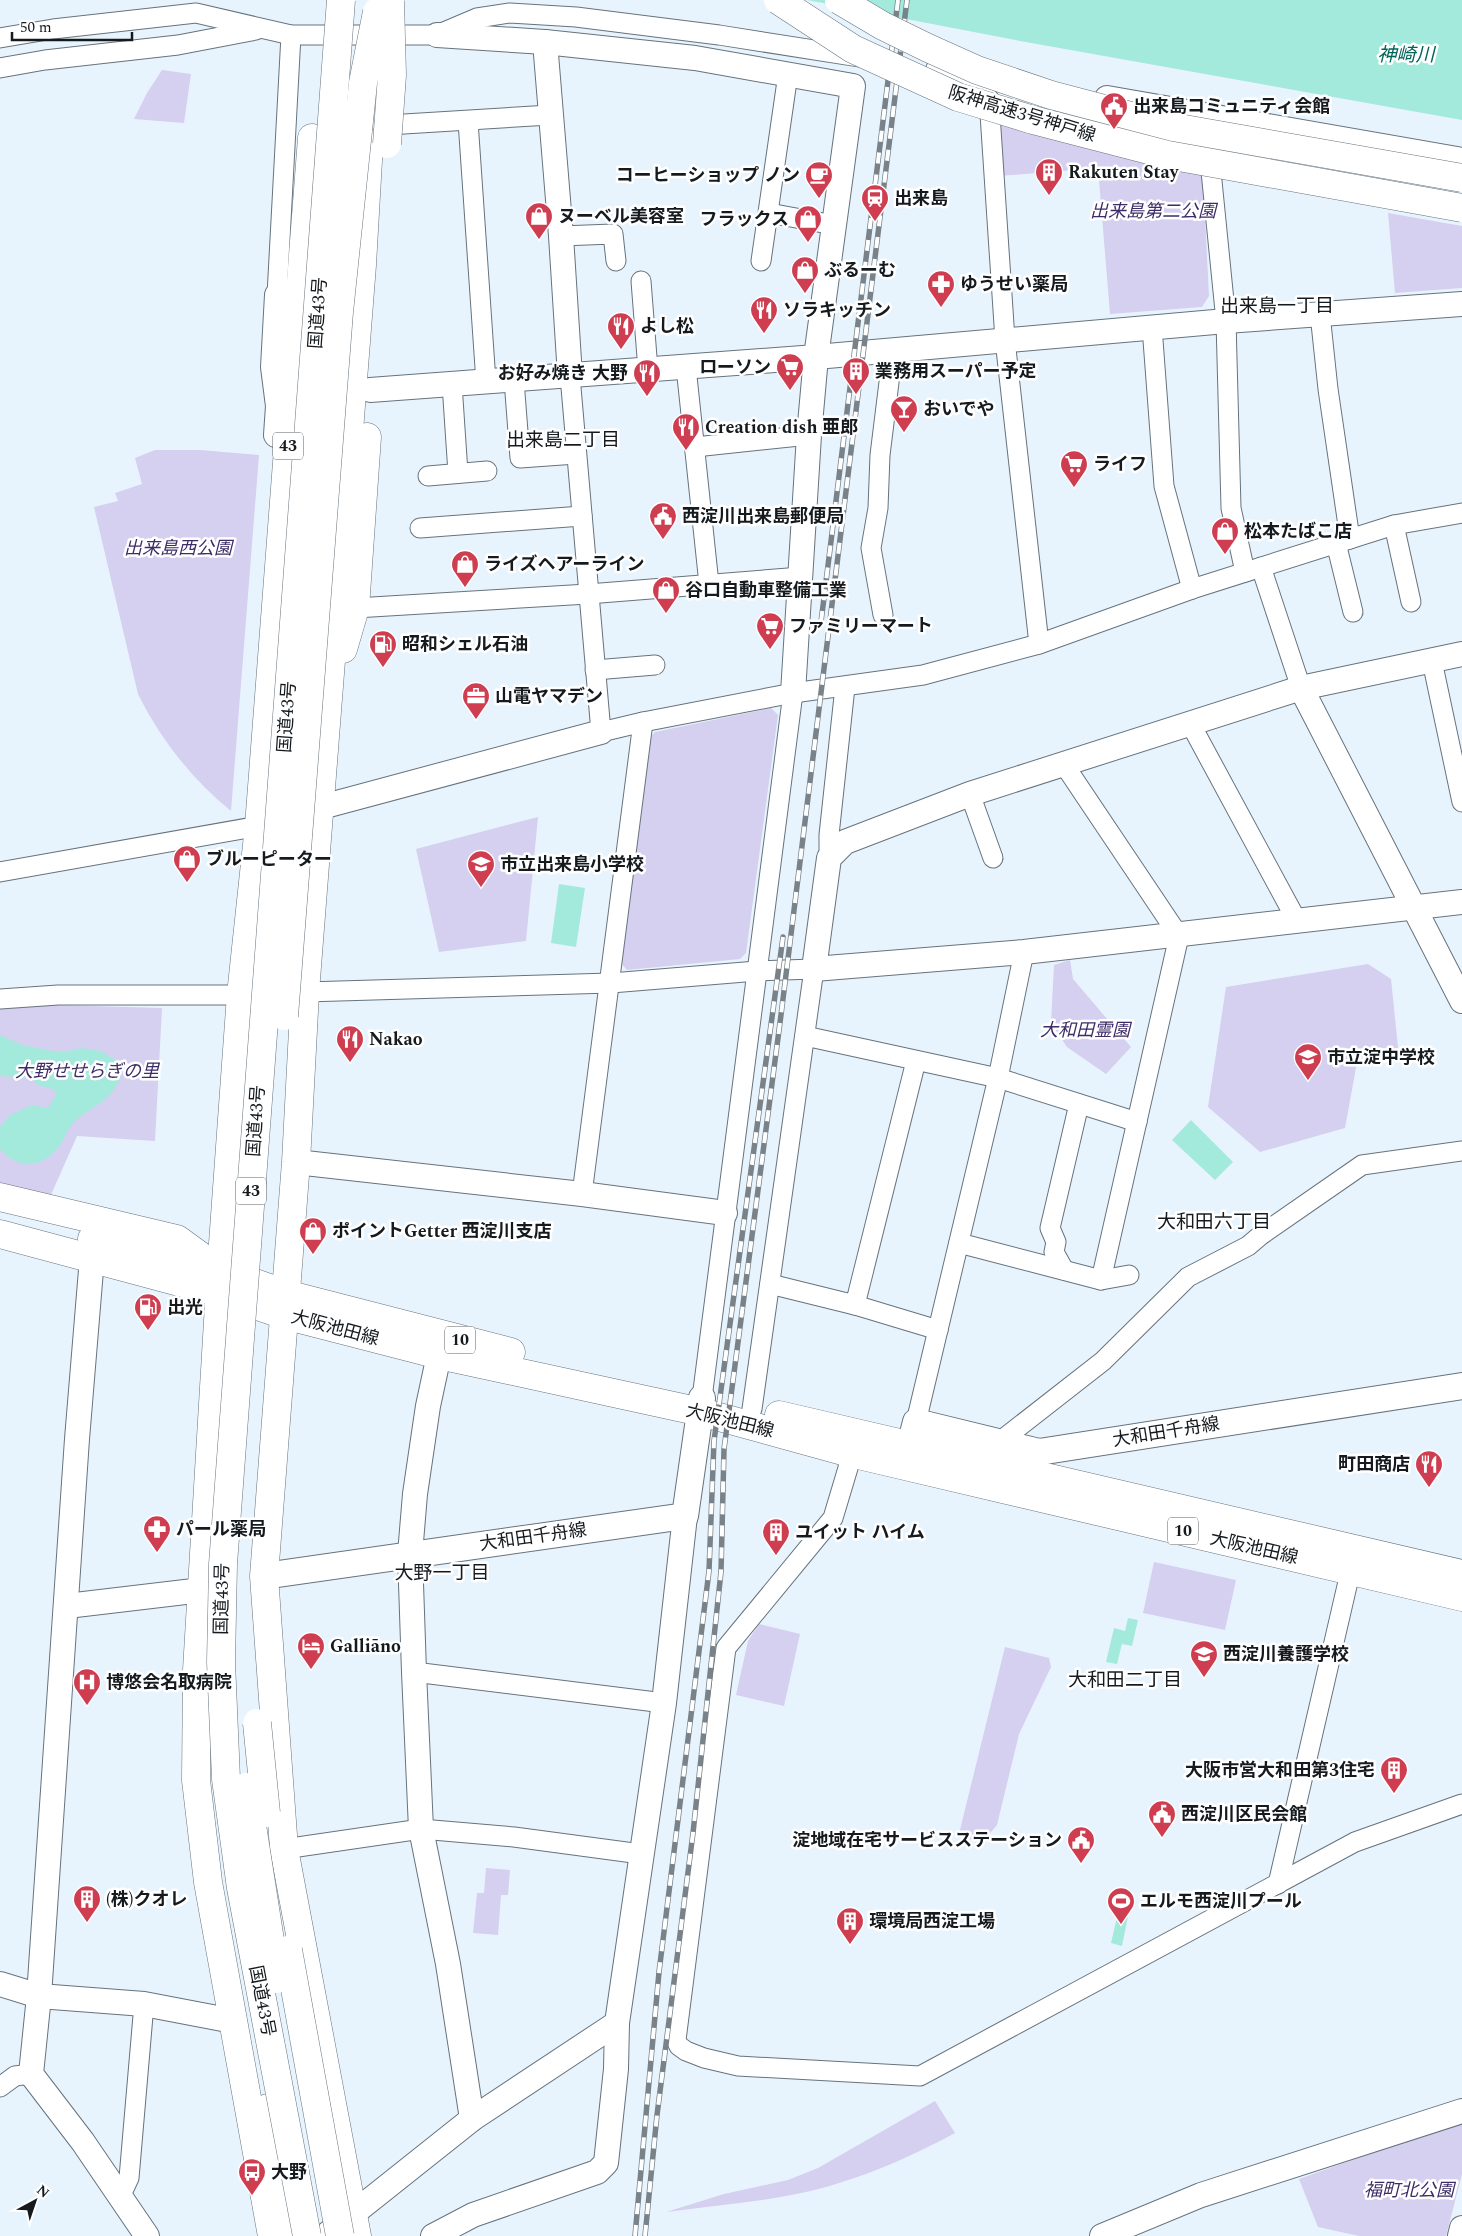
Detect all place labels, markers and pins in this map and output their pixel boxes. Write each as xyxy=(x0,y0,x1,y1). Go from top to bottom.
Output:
public building icon: 出来島コミュニティ会館 xyxy=(1099,91,1129,130)
place label: 出来島コミュニティ会館 xyxy=(1133,93,1330,120)
building icon: Rakuten Stay xyxy=(1034,157,1064,196)
place label: Rakuten Stay xyxy=(1068,159,1180,186)
cafe icon: コーヒーショップ ノン xyxy=(804,160,834,199)
place label: コーヒーショップ ノン xyxy=(616,162,800,189)
station icon: 出来島 xyxy=(860,183,890,222)
place label: 出来島 xyxy=(894,185,948,212)
shop icon: ヌーベル美容室 xyxy=(524,201,554,240)
place label: ヌーベル美容室 xyxy=(558,203,684,230)
shop icon: フラックス xyxy=(793,204,823,243)
place label: フラックス xyxy=(700,206,789,233)
shop icon: ぶるーむ xyxy=(790,255,820,294)
place label: ぶるーむ xyxy=(824,257,896,284)
pharmacy icon: ゆうせい薬局 xyxy=(926,269,956,308)
place label: ゆうせい薬局 xyxy=(960,271,1068,298)
restaurant icon: ソラキッチン xyxy=(749,295,779,334)
place label: ソラキッチン xyxy=(783,297,891,324)
restaurant icon: よし松 xyxy=(606,311,636,350)
place label: よし松 xyxy=(640,313,694,340)
supermarket icon: ローソン xyxy=(775,352,805,391)
place label: ローソン xyxy=(699,354,771,381)
building icon: 業務用スーパー予定 xyxy=(841,356,871,395)
restaurant icon: お好み焼き 大野 xyxy=(632,358,662,397)
place label: 業務用スーパー予定 xyxy=(875,358,1037,385)
place label: お好み焼き 大野 xyxy=(498,360,628,387)
bar icon: おいでや xyxy=(889,394,919,433)
place label: おいでや xyxy=(923,396,994,423)
restaurant icon: Creation dish 亜郎 xyxy=(671,412,701,451)
place label: Creation dish 亜郎 xyxy=(705,414,858,441)
supermarket icon: ライフ xyxy=(1059,449,1089,488)
place label: ライフ xyxy=(1093,451,1147,478)
public building icon: 西淀川出来島郵便局 xyxy=(648,501,678,540)
place label: 西淀川出来島郵便局 xyxy=(682,503,844,530)
shop icon: 松本たばこ店 xyxy=(1210,516,1240,555)
place label: 松本たばこ店 xyxy=(1244,518,1352,545)
shop icon: ライズヘアーライン xyxy=(450,549,480,588)
place label: ライズヘアーライン xyxy=(484,551,644,578)
shop icon: 谷口自動車整備工業 xyxy=(651,575,681,614)
place label: 谷口自動車整備工業 xyxy=(685,577,847,604)
supermarket icon: ファミリーマート xyxy=(755,611,785,650)
place label: ファミリーマート xyxy=(789,613,933,640)
fuel station icon: 昭和シェル石油 xyxy=(368,629,398,668)
place label: 昭和シェル石油 xyxy=(402,631,528,658)
office icon: 山電ヤマデン xyxy=(461,681,491,720)
place label: 山電ヤマデン xyxy=(495,683,603,710)
shop icon: ブルーピーター xyxy=(172,844,202,883)
place label: ブルーピーター xyxy=(206,846,332,873)
school or university icon: 市立出来島小学校 xyxy=(466,849,496,888)
place label: 市立出来島小学校 xyxy=(500,851,644,878)
restaurant icon: Nakao xyxy=(335,1024,365,1063)
place label: Nakao xyxy=(369,1026,423,1053)
school or university icon: 市立淀中学校 xyxy=(1293,1042,1323,1081)
place label: 市立淀中学校 xyxy=(1327,1044,1435,1071)
shop icon: ポイントGetter 西淀川支店 xyxy=(298,1216,328,1255)
place label: ポイントGetter 西淀川支店 xyxy=(332,1218,552,1245)
fuel station icon: 出光 xyxy=(133,1292,163,1331)
place label: 出光 xyxy=(167,1294,203,1321)
restaurant icon: 町田商店 xyxy=(1414,1449,1444,1488)
place label: 町田商店 xyxy=(1338,1451,1410,1478)
pharmacy icon: パール薬局 xyxy=(142,1514,172,1553)
place label: パール薬局 xyxy=(176,1516,266,1543)
building icon: ユイット ハイム xyxy=(761,1517,791,1556)
place label: ユイット ハイム xyxy=(795,1519,925,1546)
hotel icon: Galliāno xyxy=(296,1631,326,1670)
place label: Galliāno xyxy=(330,1633,401,1660)
school or university icon: 西淀川養護学校 xyxy=(1189,1639,1219,1678)
place label: 西淀川養護学校 xyxy=(1223,1641,1349,1668)
hospital icon: 博悠会名取病院 xyxy=(72,1667,102,1706)
place label: 博悠会名取病院 xyxy=(106,1669,232,1696)
building icon: 大阪市営大和田第3住宅 xyxy=(1379,1755,1409,1794)
place label: 大阪市営大和田第3住宅 xyxy=(1185,1757,1375,1784)
public building icon: 西淀川区民会館 xyxy=(1147,1799,1177,1838)
place label: 西淀川区民会館 xyxy=(1181,1801,1307,1828)
public building icon: 淀地域在宅サービスステーション xyxy=(1066,1825,1096,1864)
place label: 淀地域在宅サービスステーション xyxy=(792,1827,1062,1854)
building icon: (株)クオレ xyxy=(72,1884,102,1923)
place label: (株)クオレ xyxy=(106,1886,187,1913)
sports icon: エルモ西淀川プール xyxy=(1106,1886,1136,1925)
place label: エルモ西淀川プール xyxy=(1140,1888,1302,1915)
building icon: 環境局西淀工場 xyxy=(835,1906,865,1945)
place label: 環境局西淀工場 xyxy=(869,1908,995,1935)
bus stop icon: 大野 xyxy=(237,2157,267,2196)
place label: 大野 xyxy=(271,2159,307,2186)

